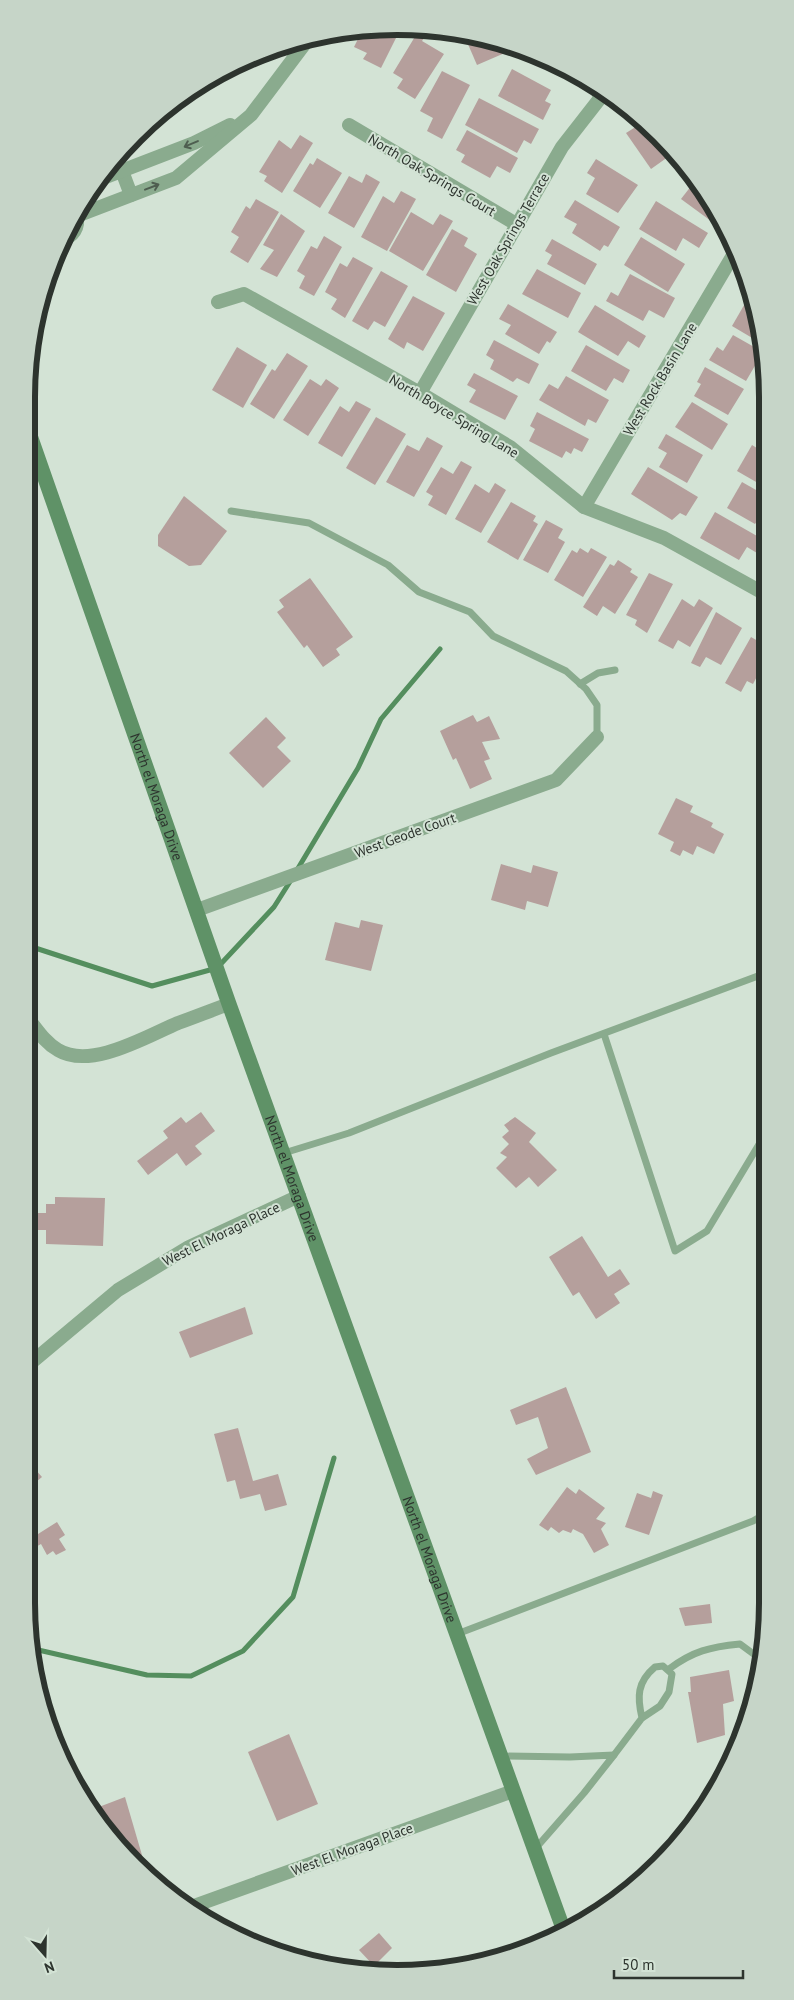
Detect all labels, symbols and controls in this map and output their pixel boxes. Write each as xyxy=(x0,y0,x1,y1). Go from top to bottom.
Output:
street label: North Oak Springs Court xyxy=(365,130,499,220)
one-way arrow xyxy=(184,140,199,149)
street label: West Oak Springs Terrace xyxy=(463,170,553,308)
one-way arrow xyxy=(144,182,159,191)
street label: West Rock Basin Lane xyxy=(619,319,701,439)
street label: North Boyce Spring Lane xyxy=(386,370,522,462)
street label: North el Moraga Drive xyxy=(126,731,187,863)
street label: West Geode Court xyxy=(352,808,458,862)
street label: North el Moraga Drive xyxy=(261,1113,323,1244)
street label: West El Moraga Place xyxy=(159,1198,283,1270)
street label: North el Moraga Drive xyxy=(399,1494,461,1625)
street label: West El Moraga Place xyxy=(289,1819,415,1879)
north arrow xyxy=(20,1930,70,1980)
scale bar xyxy=(614,1948,743,1980)
text: 50 m xyxy=(622,1955,655,1974)
text: N xyxy=(42,1957,57,1977)

